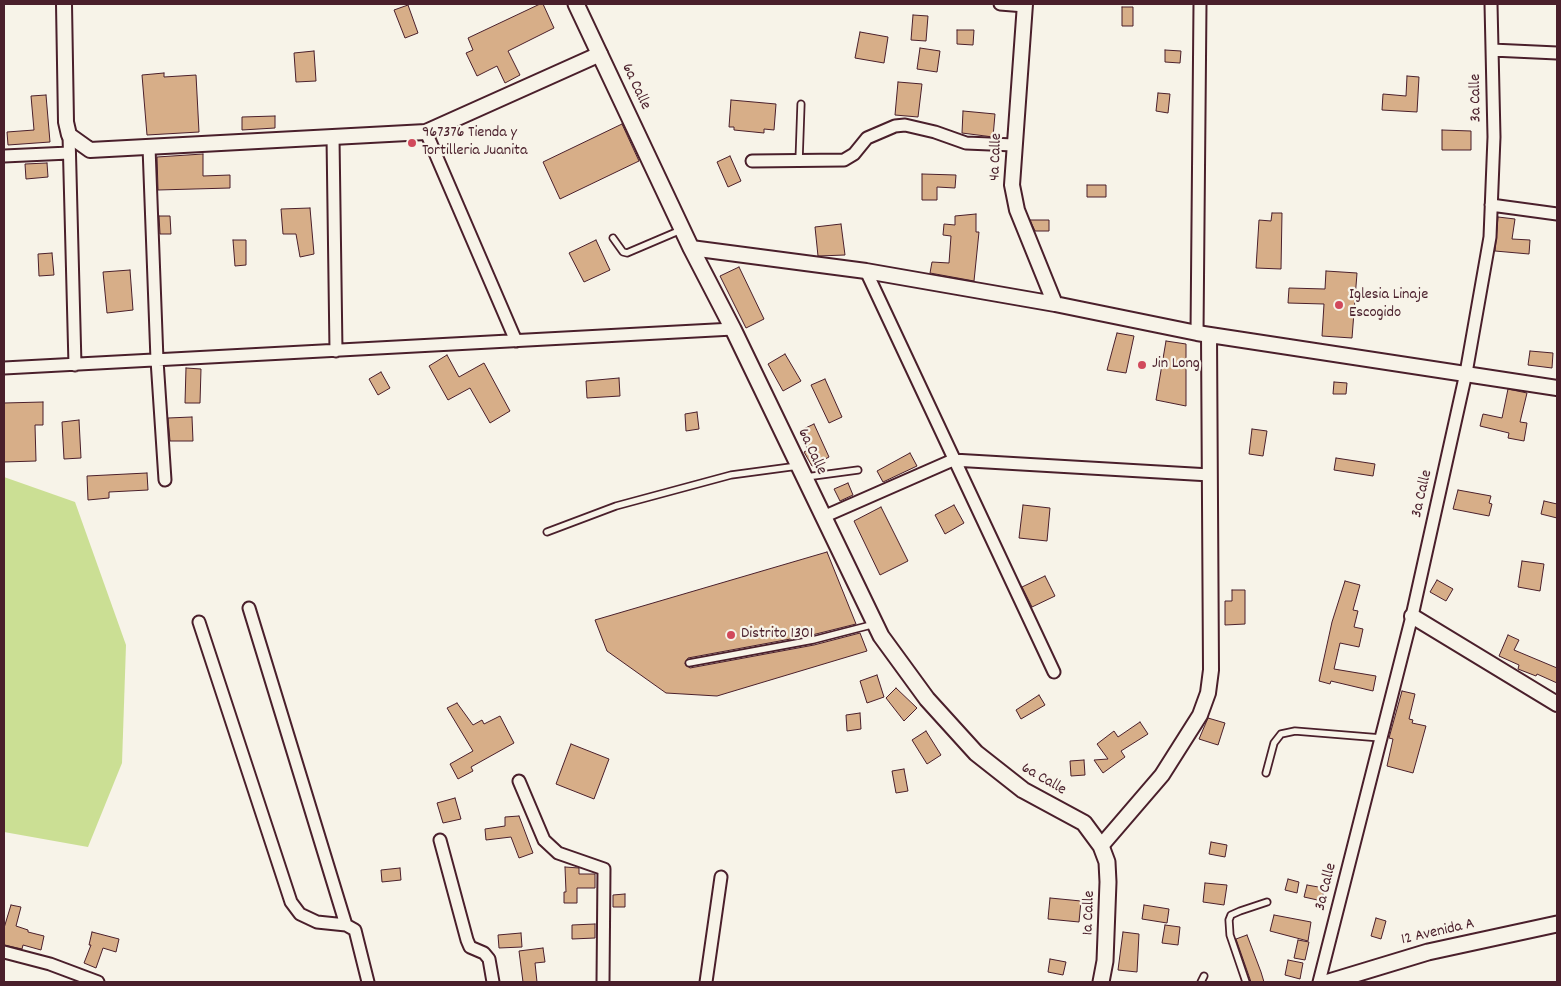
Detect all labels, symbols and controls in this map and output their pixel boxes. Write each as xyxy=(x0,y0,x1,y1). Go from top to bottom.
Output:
street label: 6a Calle xyxy=(616,61,654,113)
street label: 3a Calle xyxy=(1467,74,1487,122)
place label: 967376 Tienda y Tortilleria Juanita xyxy=(422,124,527,162)
street label: 4a Calle xyxy=(987,133,1007,181)
marker: 967376 Tienda y Tortilleria Juanita xyxy=(406,137,418,149)
place label: Iglesia Linaje Escogido xyxy=(1349,286,1428,324)
marker: Iglesia Linaje Escogido xyxy=(1333,299,1345,311)
place label: Jin Long xyxy=(1152,355,1200,375)
marker: Jin Long xyxy=(1136,359,1148,371)
street label: 6a Calle xyxy=(792,426,830,478)
street label: 3a Calle xyxy=(1408,468,1438,520)
place label: Distrito 1301 xyxy=(741,625,813,645)
marker: Distrito 1301 xyxy=(725,629,737,641)
street label: 6a Calle xyxy=(1017,759,1069,801)
street label: 3a Calle xyxy=(1312,861,1342,913)
street label: 1a Calle xyxy=(1080,890,1100,936)
street label: 12 Avenida A xyxy=(1400,915,1476,951)

